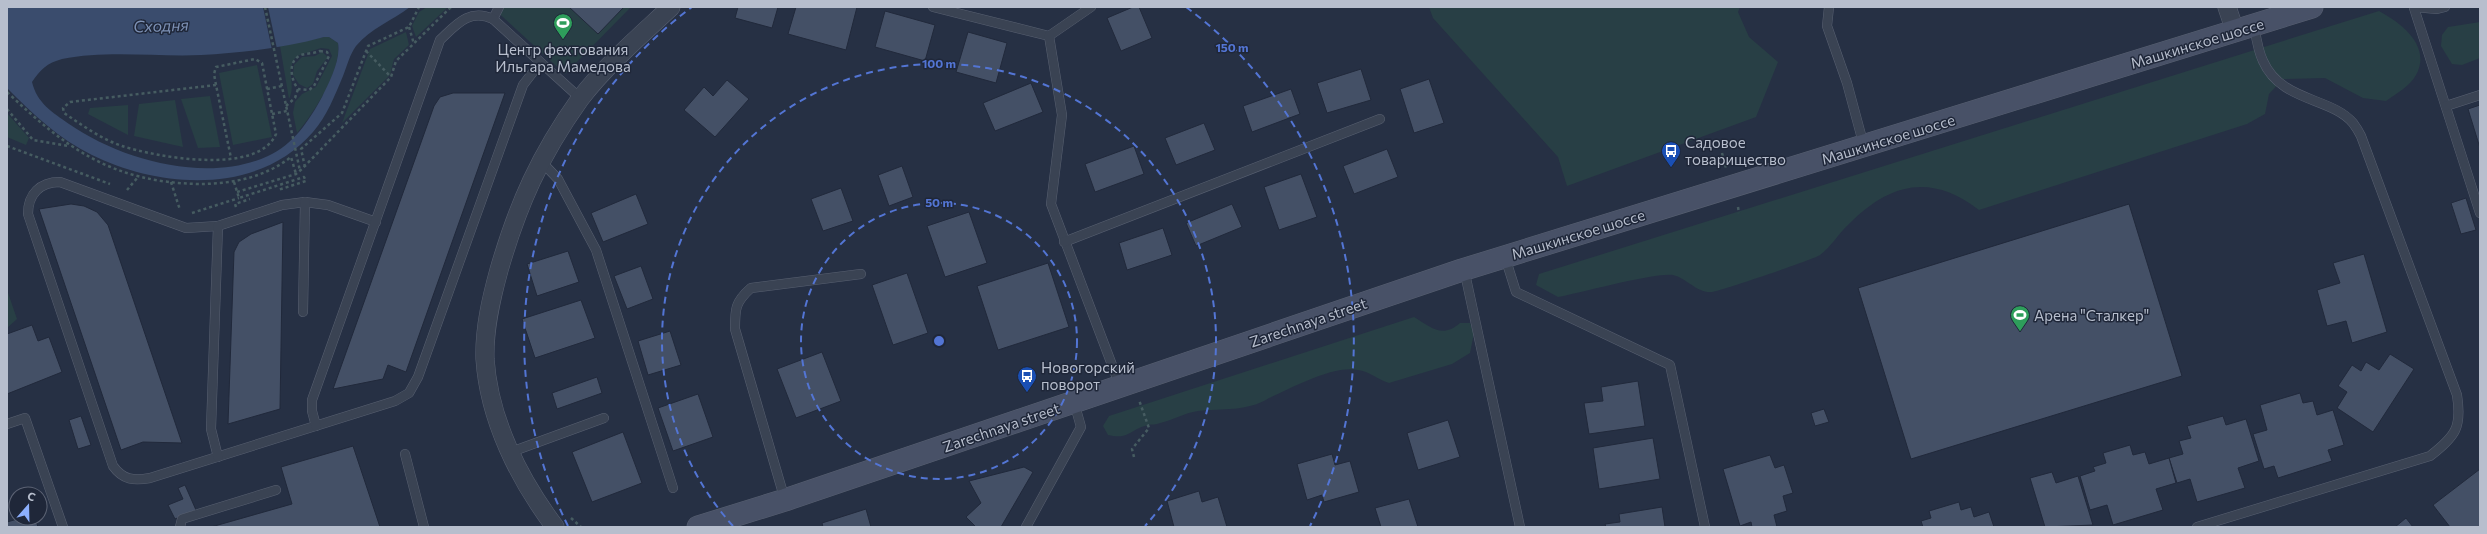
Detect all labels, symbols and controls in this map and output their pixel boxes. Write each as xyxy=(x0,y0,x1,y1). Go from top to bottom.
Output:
sports icon: Центр фехтования Ильгара Мамедова xyxy=(552,12,574,40)
street label: Машкинское шоссе xyxy=(2128,14,2266,72)
water label: Сходня xyxy=(133,15,189,35)
place label: Центр фехтования Ильгара Мамедова xyxy=(495,40,631,75)
text: 150 m xyxy=(1215,40,1249,54)
text: 100 m xyxy=(922,56,956,70)
street label: Машкинское шоссе xyxy=(1819,110,1957,168)
place label: Садовое товарищество xyxy=(1685,133,1786,168)
bus stop icon: Садовое товарищество xyxy=(1660,140,1682,168)
text: 50 m xyxy=(925,195,953,209)
street label: Машкинское шоссе xyxy=(1509,205,1647,263)
street label: Zarechnaya street xyxy=(1247,294,1369,350)
sports icon: Арена "Сталкер" xyxy=(2009,304,2031,332)
place label: Арена "Сталкер" xyxy=(2034,306,2149,324)
centre of rings xyxy=(932,334,946,348)
place label: Новогорский поворот xyxy=(1041,358,1135,393)
bus stop icon: Новогорский поворот xyxy=(1016,365,1038,393)
street label: Zarechnaya street xyxy=(940,399,1062,455)
north arrow xyxy=(8,486,48,526)
text: С xyxy=(26,489,38,504)

